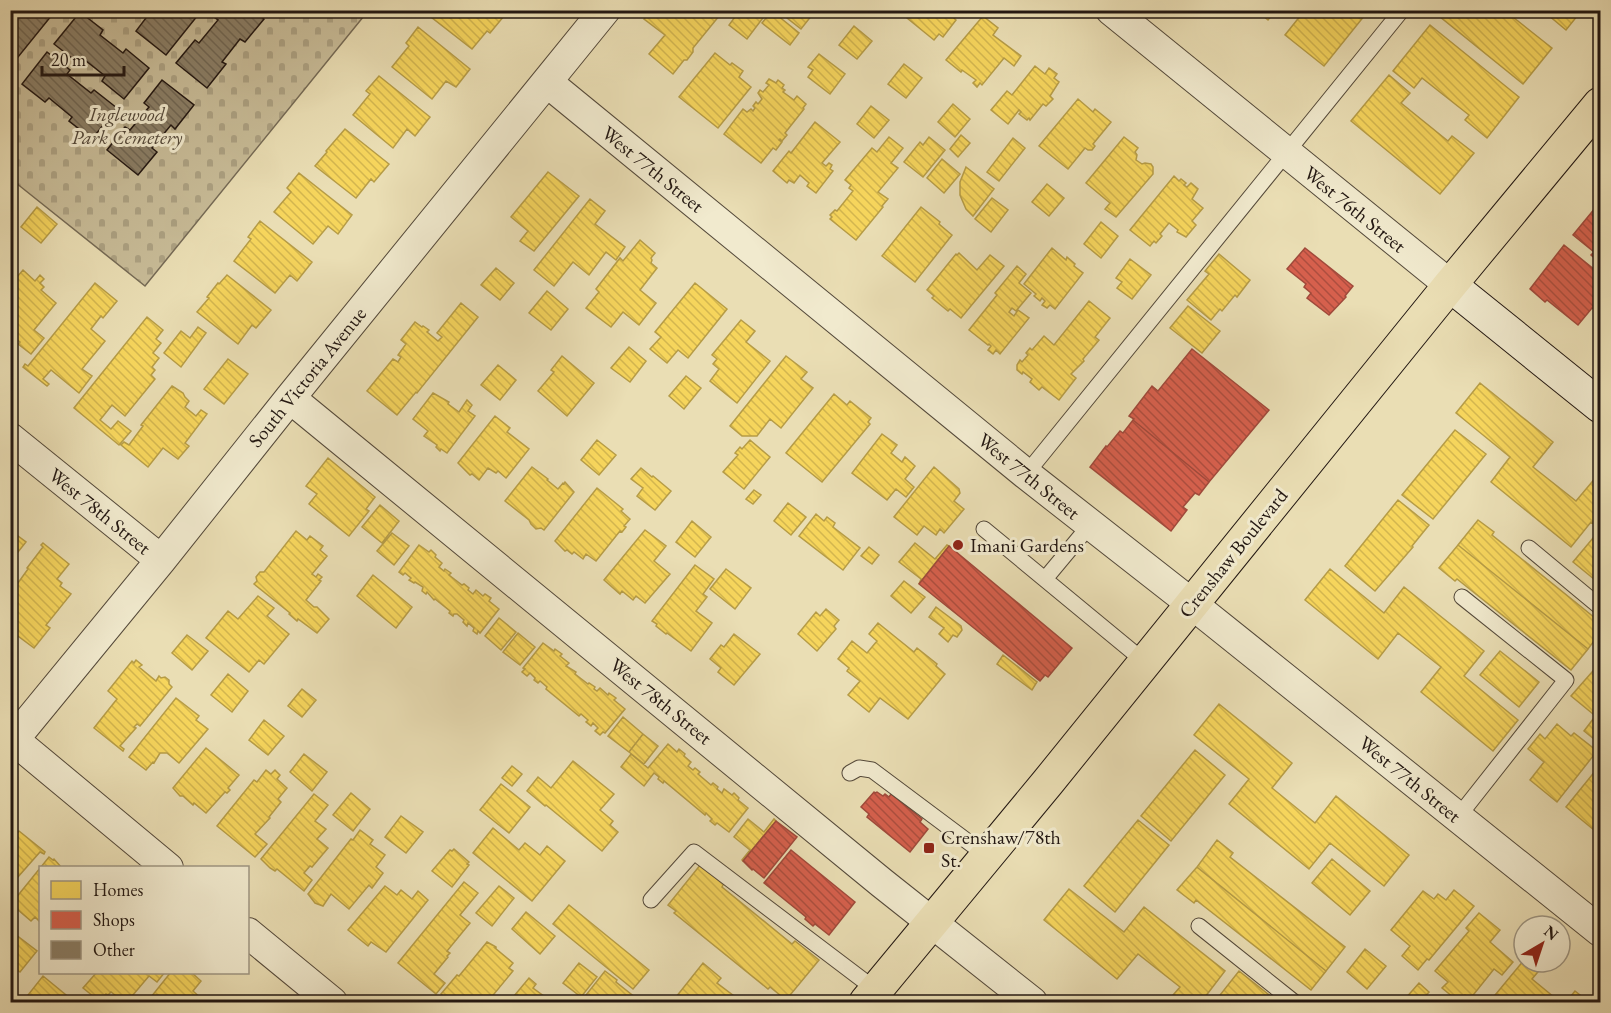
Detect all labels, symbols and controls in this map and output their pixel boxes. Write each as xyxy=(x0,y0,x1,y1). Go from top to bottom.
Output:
scale bar xyxy=(42,39,124,77)
text: 20 m xyxy=(51,48,86,71)
park label: Inglewood Park Cemetery xyxy=(72,101,182,150)
street label: West 77th Street xyxy=(596,120,710,219)
street label: West 76th Street xyxy=(1298,160,1412,259)
street label: South Victoria Avenue xyxy=(242,301,372,453)
street label: West 77th Street xyxy=(972,427,1086,526)
street label: West 78th Street xyxy=(43,462,157,561)
street label: Crenshaw Boulevard xyxy=(1173,482,1294,623)
place label: Imani Gardens xyxy=(970,532,1084,558)
marker: Imani Gardens xyxy=(951,538,965,552)
street label: West 78th Street xyxy=(604,652,718,751)
street label: West 77th Street xyxy=(1353,730,1467,829)
place label: Crenshaw/78th St. xyxy=(941,824,1061,873)
marker: Crenshaw/78th St. xyxy=(922,841,936,855)
legend xyxy=(39,866,249,974)
text: Homes xyxy=(93,878,144,901)
text: Shops xyxy=(93,908,135,931)
north arrow xyxy=(1512,914,1572,974)
text: N xyxy=(1539,920,1563,945)
text: Other xyxy=(93,938,135,961)

